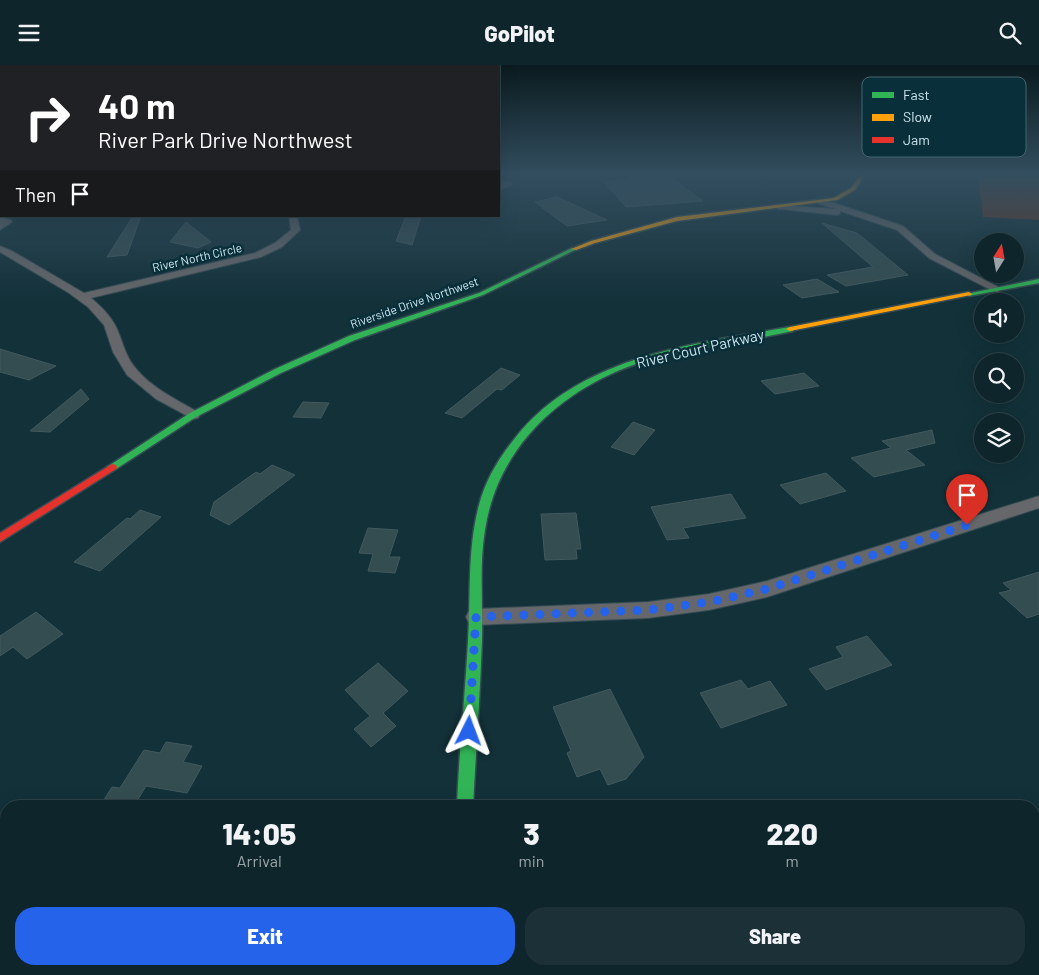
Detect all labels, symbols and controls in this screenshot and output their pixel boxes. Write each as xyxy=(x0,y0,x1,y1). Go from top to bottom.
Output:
icon: menu xyxy=(15,19,43,47)
icon: search xyxy=(996,19,1024,47)
text: GoPilot xyxy=(484,20,555,46)
legend xyxy=(862,77,1026,157)
text: 40 m xyxy=(98,84,175,126)
icon: right xyxy=(15,85,80,150)
text: Fast xyxy=(903,86,929,103)
text: Slow xyxy=(903,108,932,125)
text: River Park Drive Northwest xyxy=(98,126,353,152)
text: Jam xyxy=(903,131,930,148)
icon: arrive xyxy=(66,180,94,208)
text: Then xyxy=(15,183,56,206)
north arrow xyxy=(974,233,1024,283)
map controls xyxy=(974,233,1024,463)
street label: River North Circle xyxy=(151,240,243,274)
street label: Riverside Drive Northwest xyxy=(348,273,480,331)
button: sound xyxy=(974,293,1024,343)
street label: River Court Parkway xyxy=(634,325,766,371)
button: search xyxy=(974,353,1024,403)
button: layers xyxy=(974,413,1024,463)
pin xyxy=(946,474,988,525)
icon: arrive xyxy=(953,481,981,509)
position arrow xyxy=(442,704,494,756)
text: 14:05 xyxy=(222,815,296,851)
text: 3 xyxy=(523,815,540,851)
text: 220 xyxy=(767,815,818,851)
text: Arrival xyxy=(237,851,282,870)
text: min xyxy=(518,851,544,870)
text: m xyxy=(786,851,799,870)
button: Exit xyxy=(15,907,515,965)
button: Share xyxy=(525,907,1025,965)

